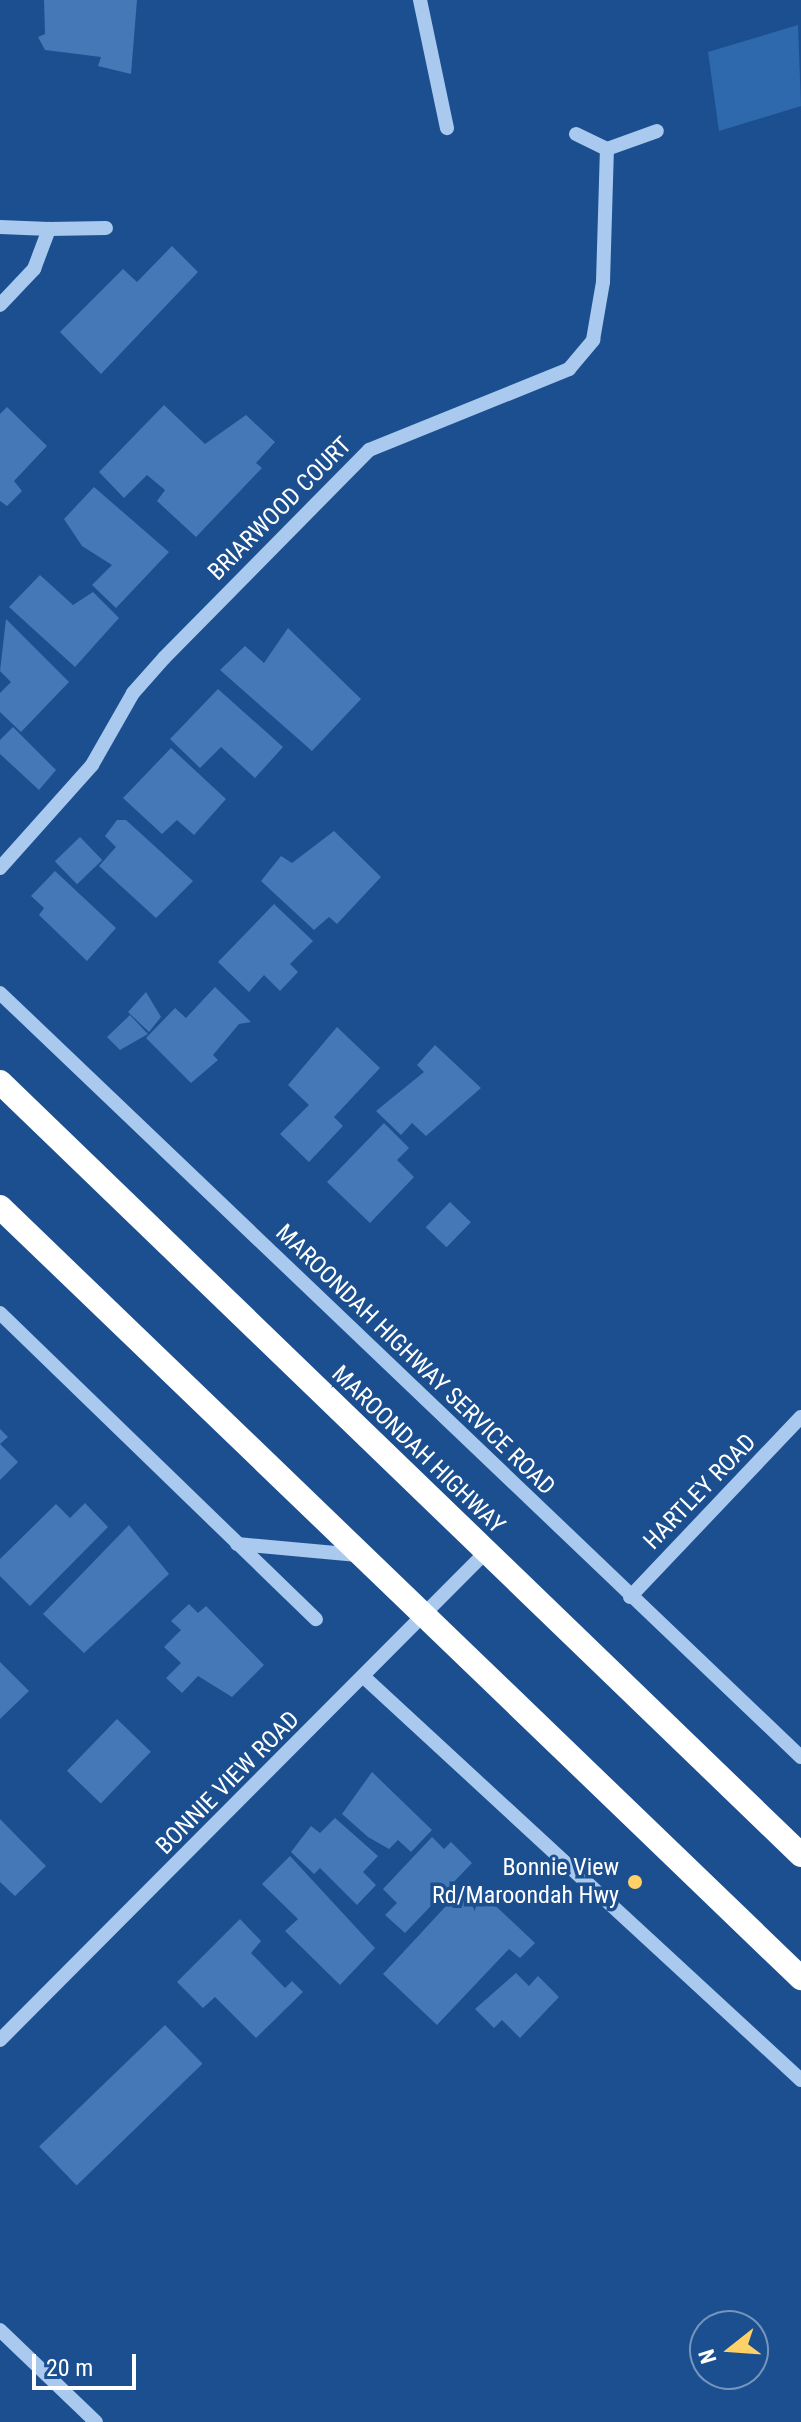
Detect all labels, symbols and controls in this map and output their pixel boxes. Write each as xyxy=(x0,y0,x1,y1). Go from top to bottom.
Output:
street label: BRIARWOOD COURT xyxy=(202,431,358,587)
street label: MAROONDAH HIGHWAY SERVICE ROAD xyxy=(269,1219,561,1501)
street label: MAROONDAH HIGHWAY xyxy=(325,1360,511,1540)
street label: HARTLEY ROAD xyxy=(638,1428,762,1556)
street label: BONNIE VIEW ROAD xyxy=(151,1706,305,1860)
place label: Bonnie View Rd/Maroondah Hwy xyxy=(432,1854,619,1910)
marker: Bonnie View Rd/Maroondah Hwy xyxy=(626,1873,644,1891)
north arrow xyxy=(689,2310,769,2390)
scale bar xyxy=(36,2338,140,2388)
text: N xyxy=(694,2346,721,2367)
text: 20 m xyxy=(46,2354,93,2382)

